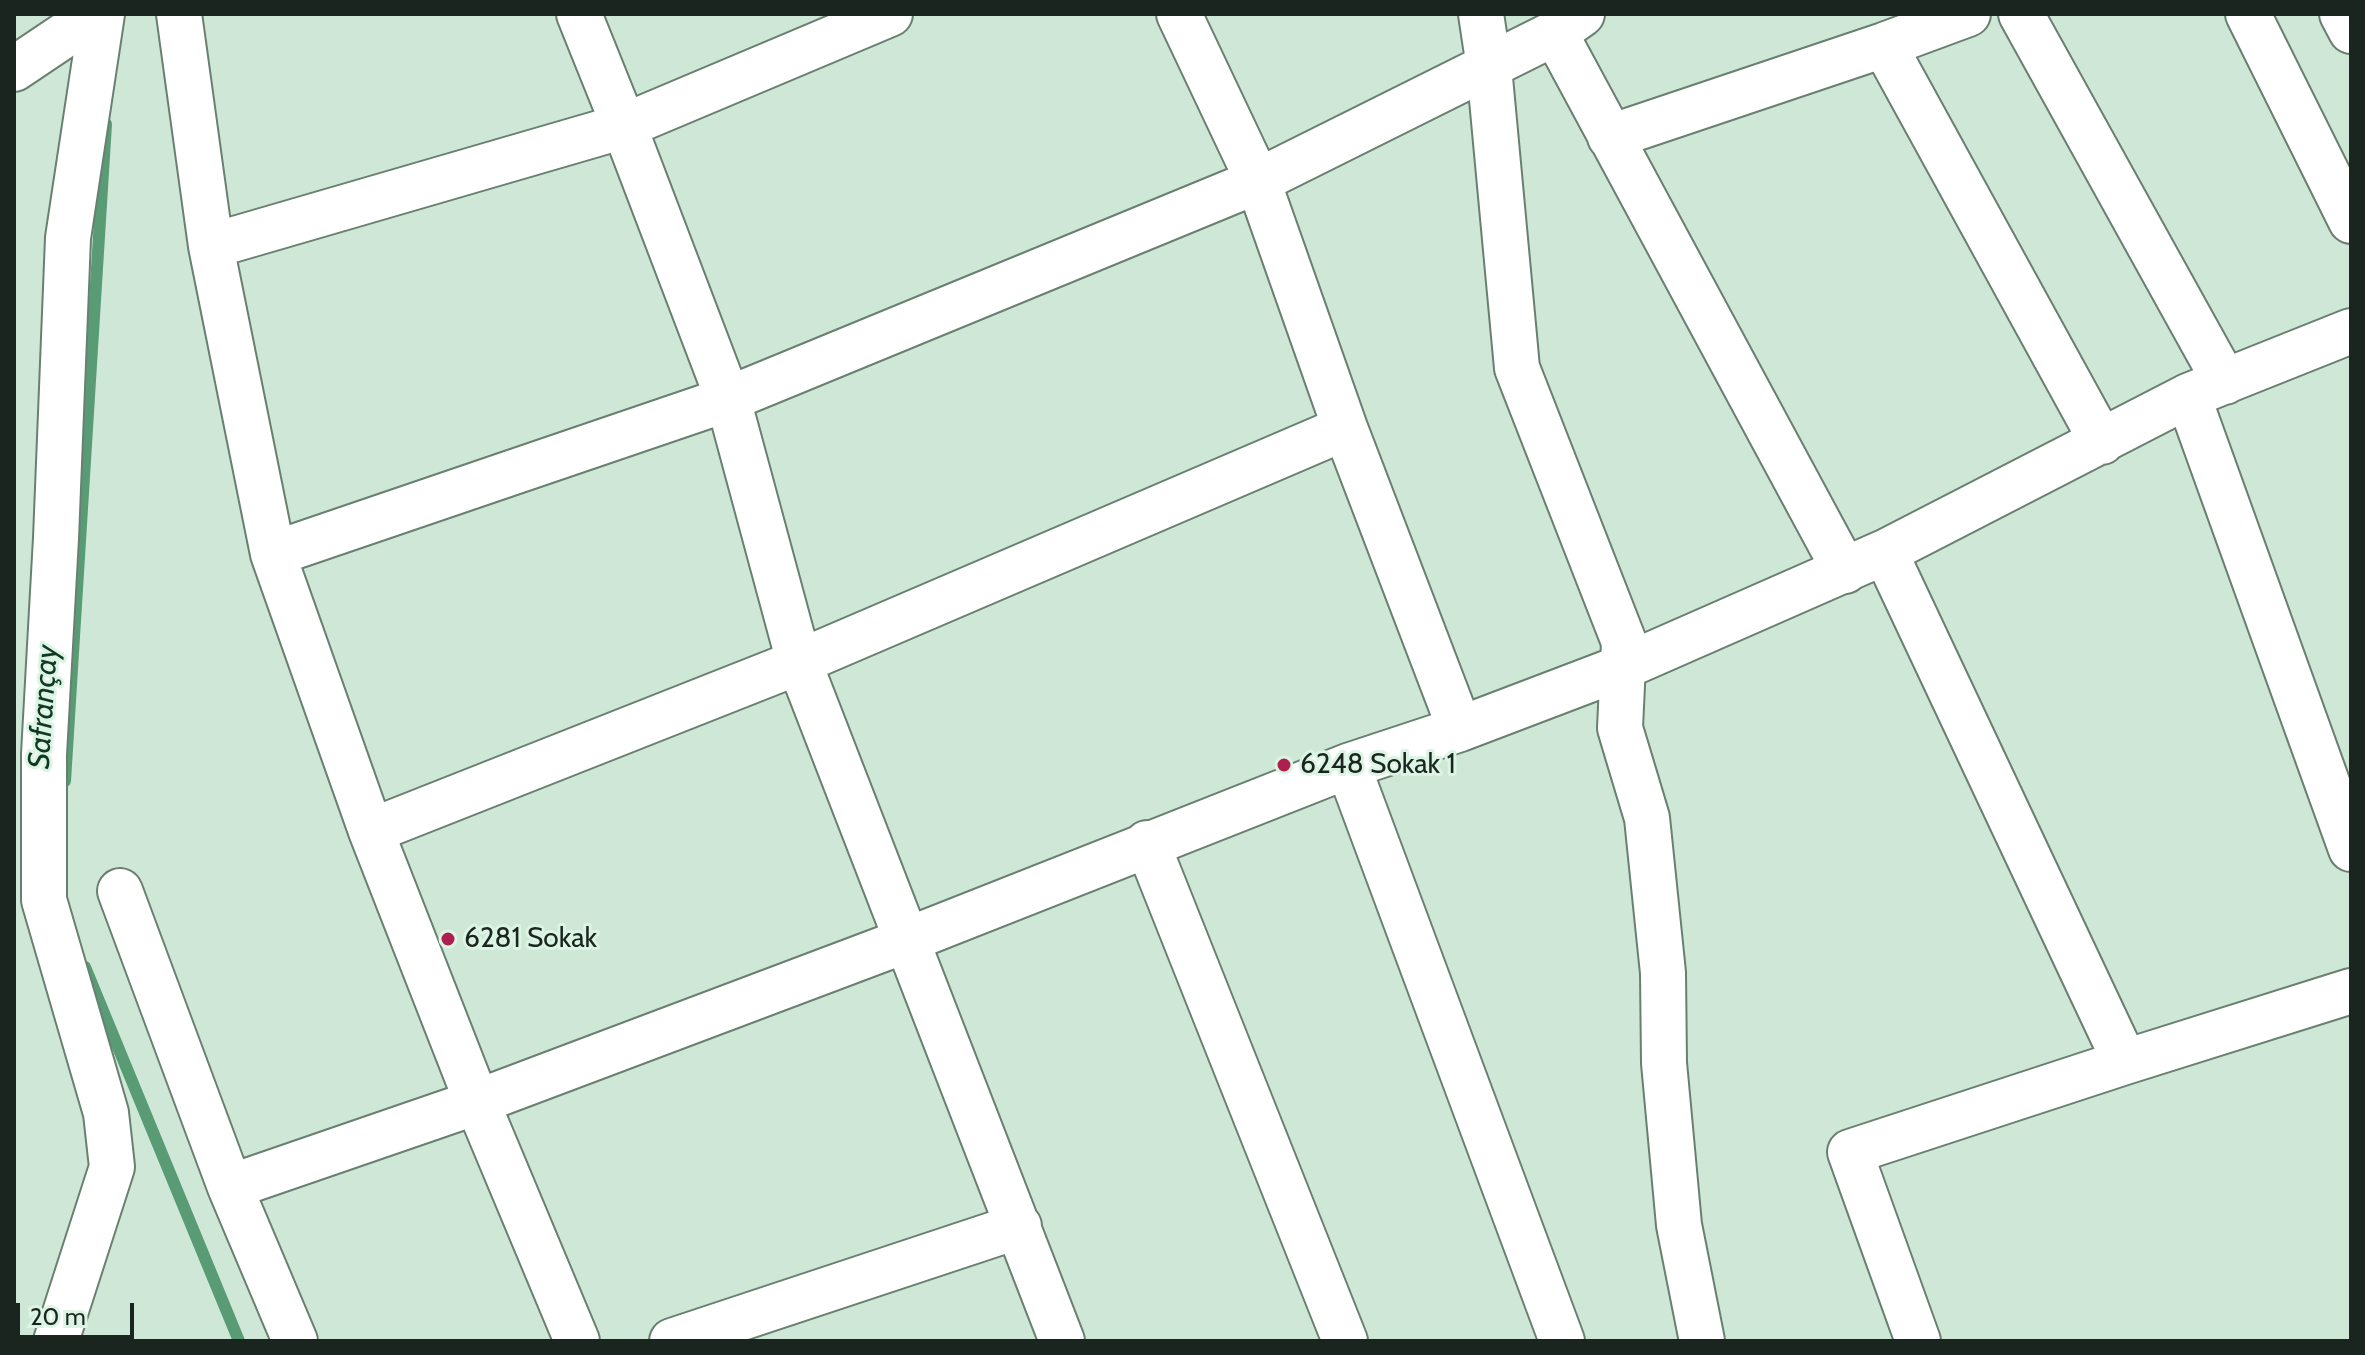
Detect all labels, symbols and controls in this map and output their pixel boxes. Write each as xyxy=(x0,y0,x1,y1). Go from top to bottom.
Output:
water label: Safrançay xyxy=(22,644,66,770)
place label: 6248 Sokak 1 xyxy=(1300,748,1456,782)
marker: 6248 Sokak 1 xyxy=(1275,756,1293,774)
place label: 6281 Sokak xyxy=(464,922,597,956)
marker: 6281 Sokak xyxy=(439,930,457,948)
scale bar xyxy=(20,1287,138,1337)
text: 20 m xyxy=(30,1302,86,1331)

